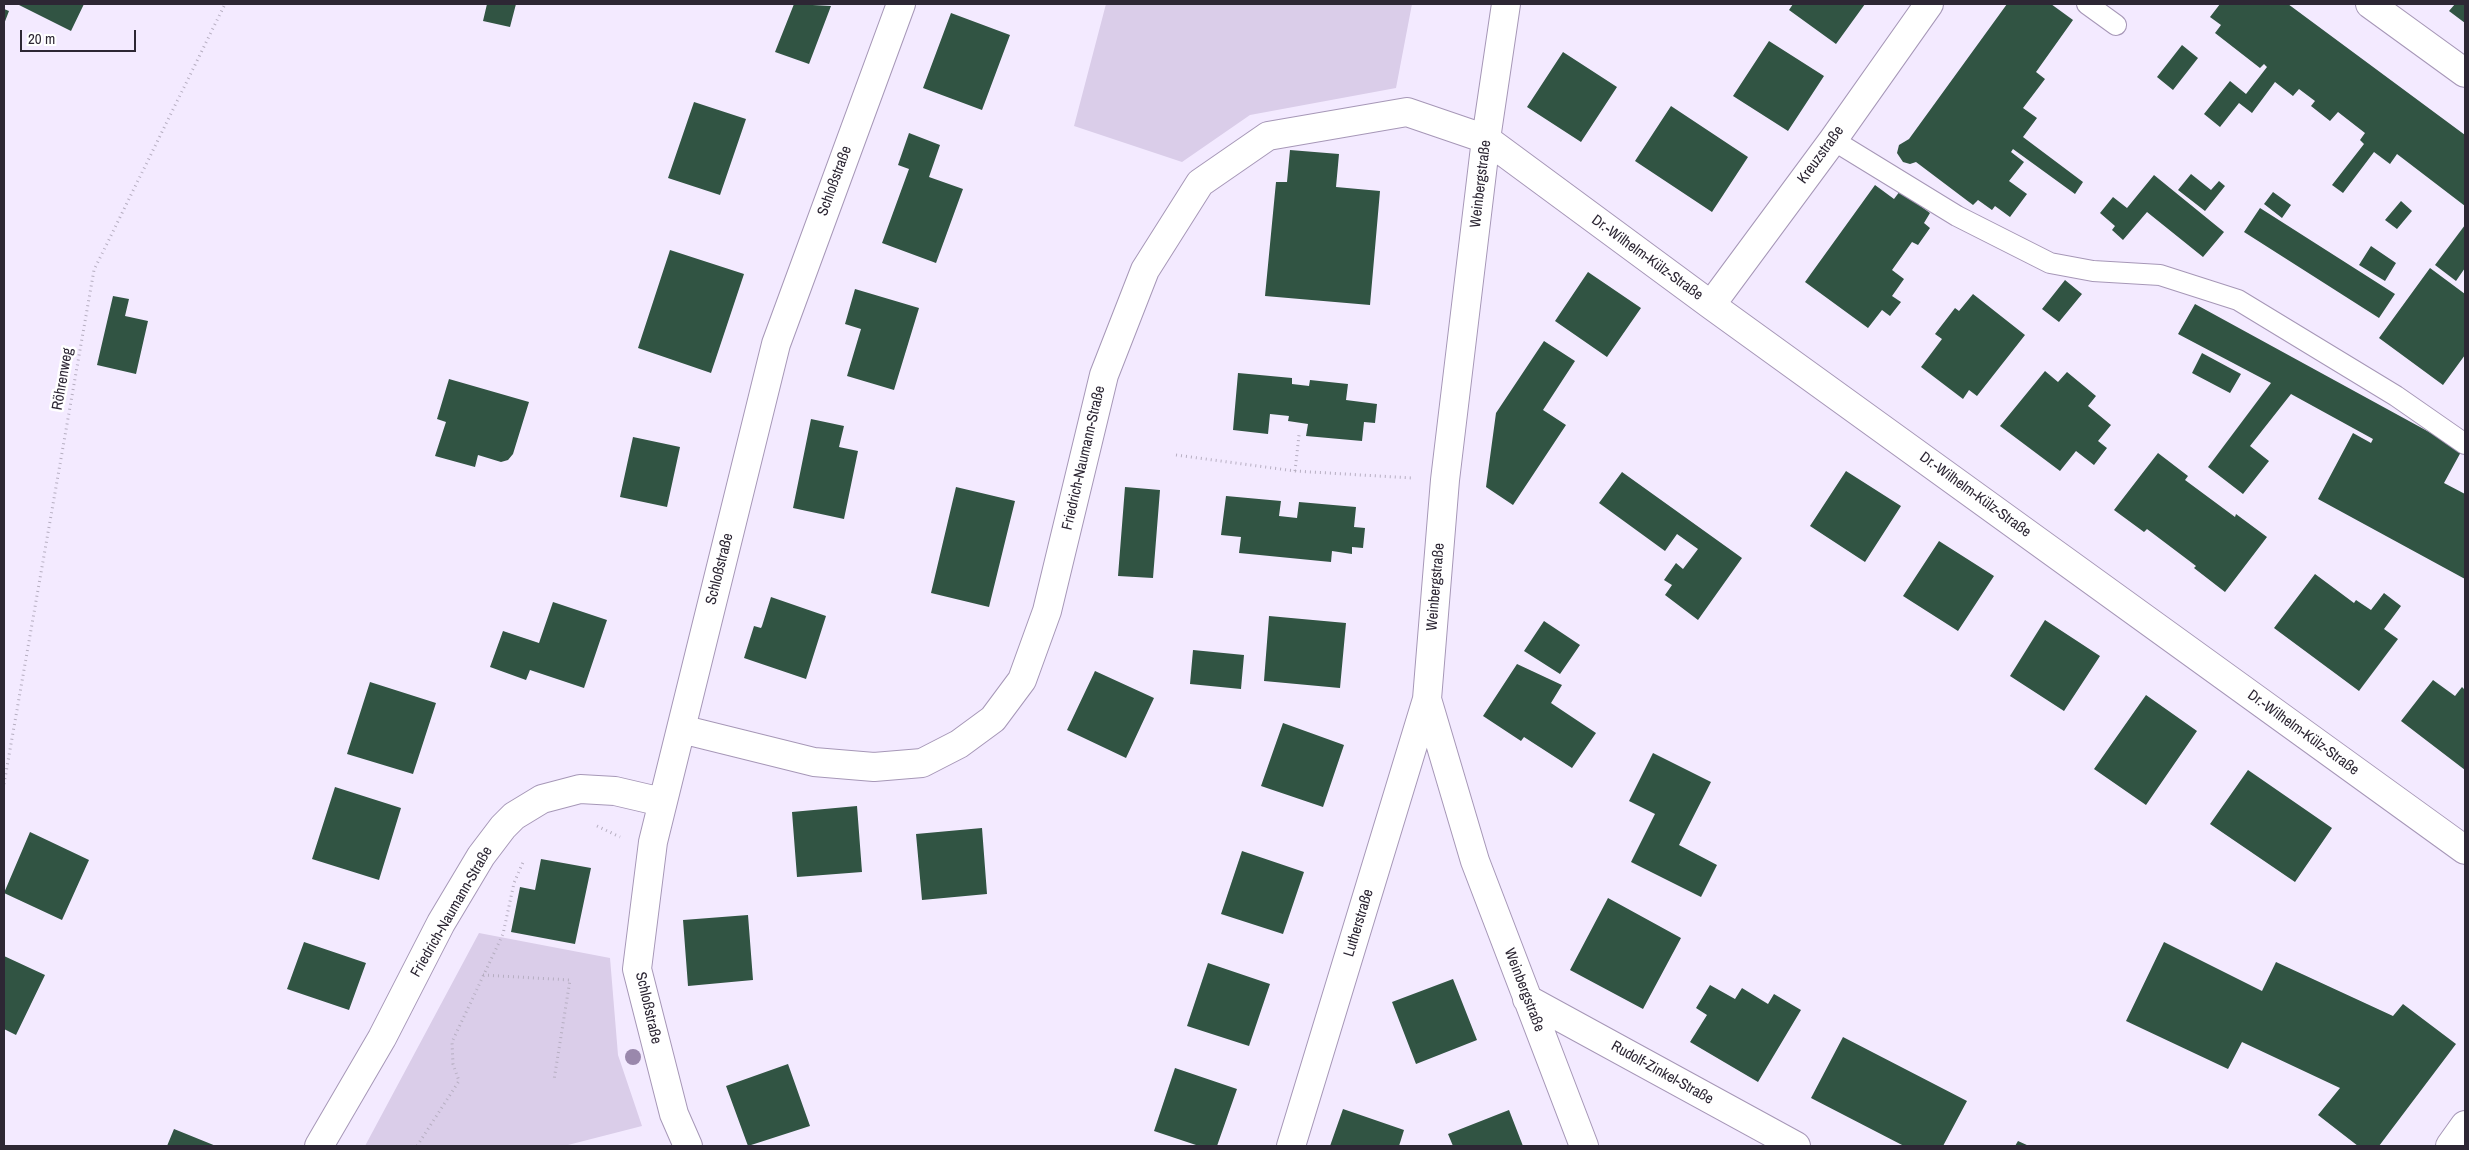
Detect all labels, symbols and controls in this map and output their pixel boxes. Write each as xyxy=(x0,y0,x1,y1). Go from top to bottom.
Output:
scale bar xyxy=(22,20,139,52)
text: 20 m xyxy=(28,28,55,49)
street label: Kreuzstraße xyxy=(1794,123,1848,187)
street label: Weinbergstraße xyxy=(1467,139,1495,229)
street label: Schloßstraße xyxy=(814,144,856,218)
street label: Dr.-Wilhelm-Külz-Straße xyxy=(1588,212,1706,304)
street label: Röhrenweg xyxy=(49,346,77,412)
street label: Friedrich-Naumann-Straße xyxy=(1059,384,1109,532)
street label: Dr.-Wilhelm-Külz-Straße xyxy=(1916,449,2034,541)
street label: Schloßstraße xyxy=(702,531,738,607)
street label: Weinbergstraße xyxy=(1423,542,1449,632)
street label: Dr.-Wilhelm-Külz-Straße xyxy=(2244,687,2362,779)
street label: Friedrich-Naumann-Straße xyxy=(407,844,497,980)
street label: Lutherstraße xyxy=(1340,887,1378,959)
street label: Weinbergstraße xyxy=(1500,946,1548,1034)
street label: Schloßstraße xyxy=(631,970,665,1046)
street label: Rudolf-Zinkel-Straße xyxy=(1608,1037,1716,1109)

